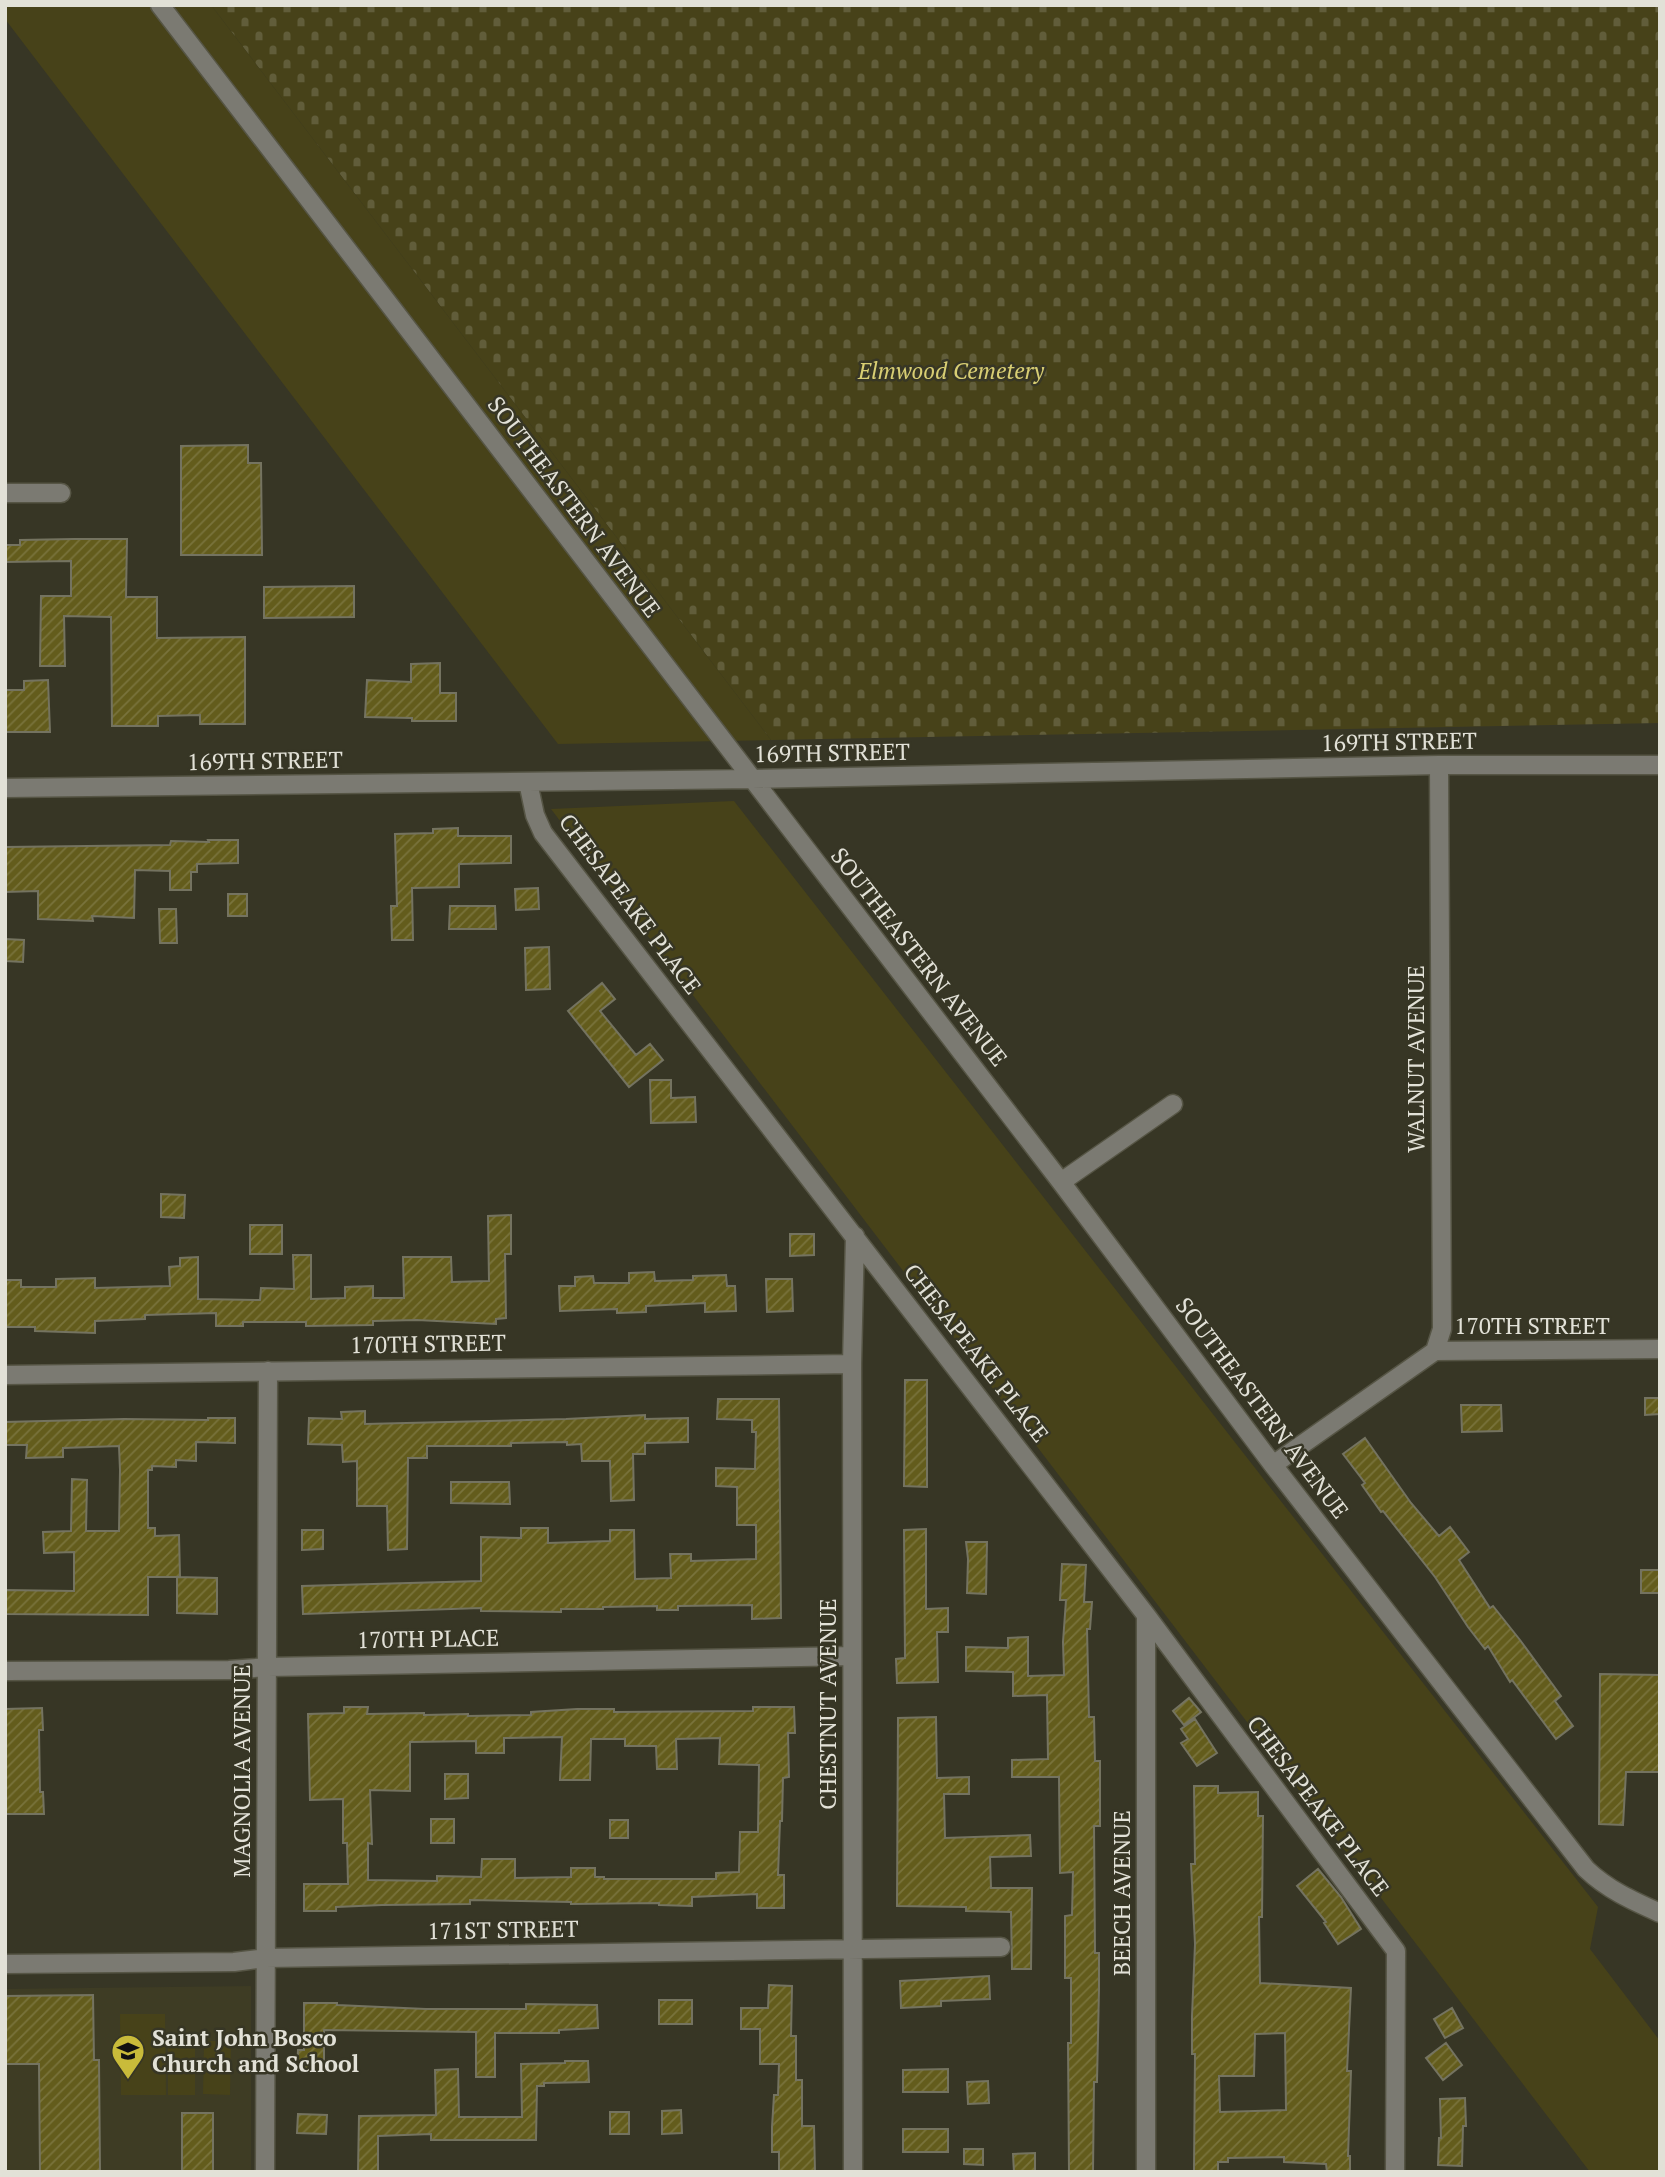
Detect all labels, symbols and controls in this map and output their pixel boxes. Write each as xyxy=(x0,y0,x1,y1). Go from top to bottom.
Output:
park label: Elmwood Cemetery xyxy=(857,355,1044,386)
street label: SOUTHEASTERN AVENUE xyxy=(481,390,668,624)
street label: 169TH STREET xyxy=(1321,725,1477,758)
street label: 169TH STREET xyxy=(754,736,910,769)
street label: 169TH STREET xyxy=(187,744,343,777)
street label: CHESAPEAKE PLACE xyxy=(552,807,709,1000)
street label: SOUTHEASTERN AVENUE xyxy=(824,841,1015,1072)
street label: WALNUT AVENUE xyxy=(1400,965,1431,1153)
street label: CHESAPEAKE PLACE xyxy=(897,1257,1056,1448)
street label: SOUTHEASTERN AVENUE xyxy=(1169,1291,1356,1525)
street label: 170TH STREET xyxy=(1454,1310,1610,1341)
street label: 170TH STREET xyxy=(350,1327,506,1360)
street label: CHESTNUT AVENUE xyxy=(812,1598,843,1810)
street label: 170TH PLACE xyxy=(357,1622,499,1655)
street label: MAGNOLIA AVENUE xyxy=(226,1664,257,1878)
street label: CHESAPEAKE PLACE xyxy=(1240,1709,1397,1902)
street label: BEECH AVENUE xyxy=(1106,1810,1137,1976)
street label: 171ST STREET xyxy=(427,1913,579,1946)
place label: Saint John Bosco Church and School xyxy=(152,2022,360,2079)
school or university icon: Saint John Bosco Church and School xyxy=(109,2032,147,2081)

